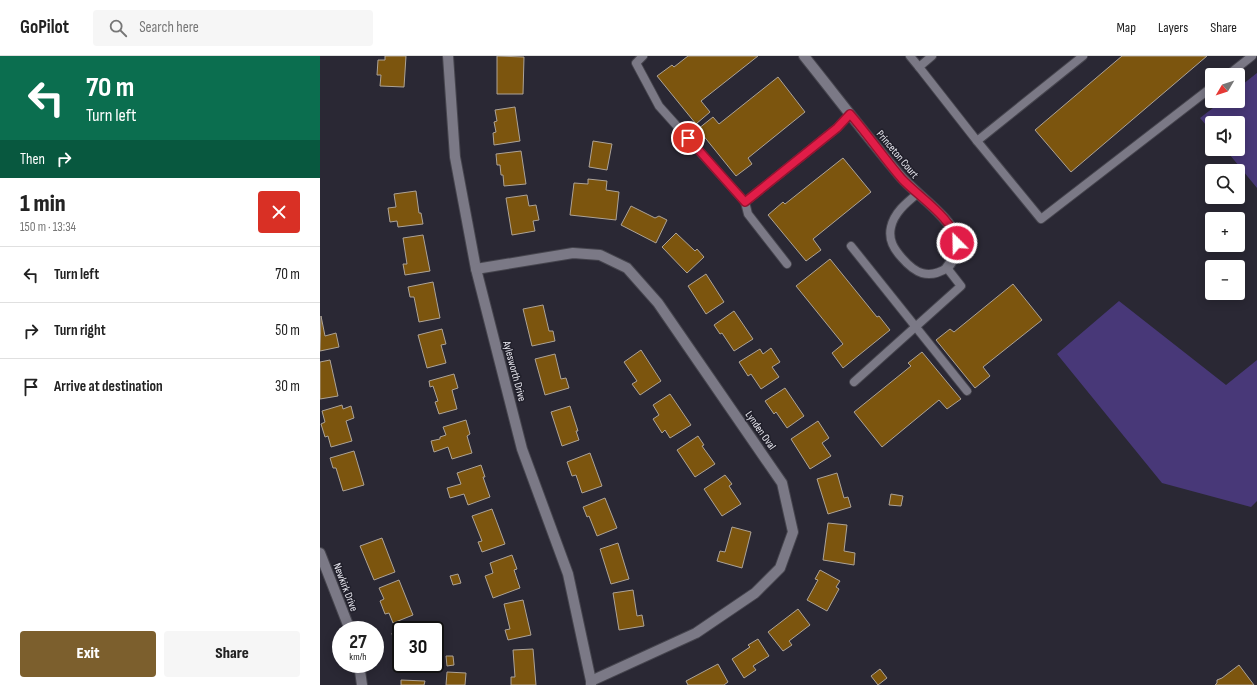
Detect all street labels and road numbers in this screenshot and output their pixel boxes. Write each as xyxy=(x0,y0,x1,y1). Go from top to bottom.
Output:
street label: Princeton Court xyxy=(874,128,922,181)
street label: Aylesworth Drive xyxy=(500,338,529,403)
street label: Lynden Oval xyxy=(743,409,779,452)
street label: Newkirk Drive xyxy=(330,561,361,613)

